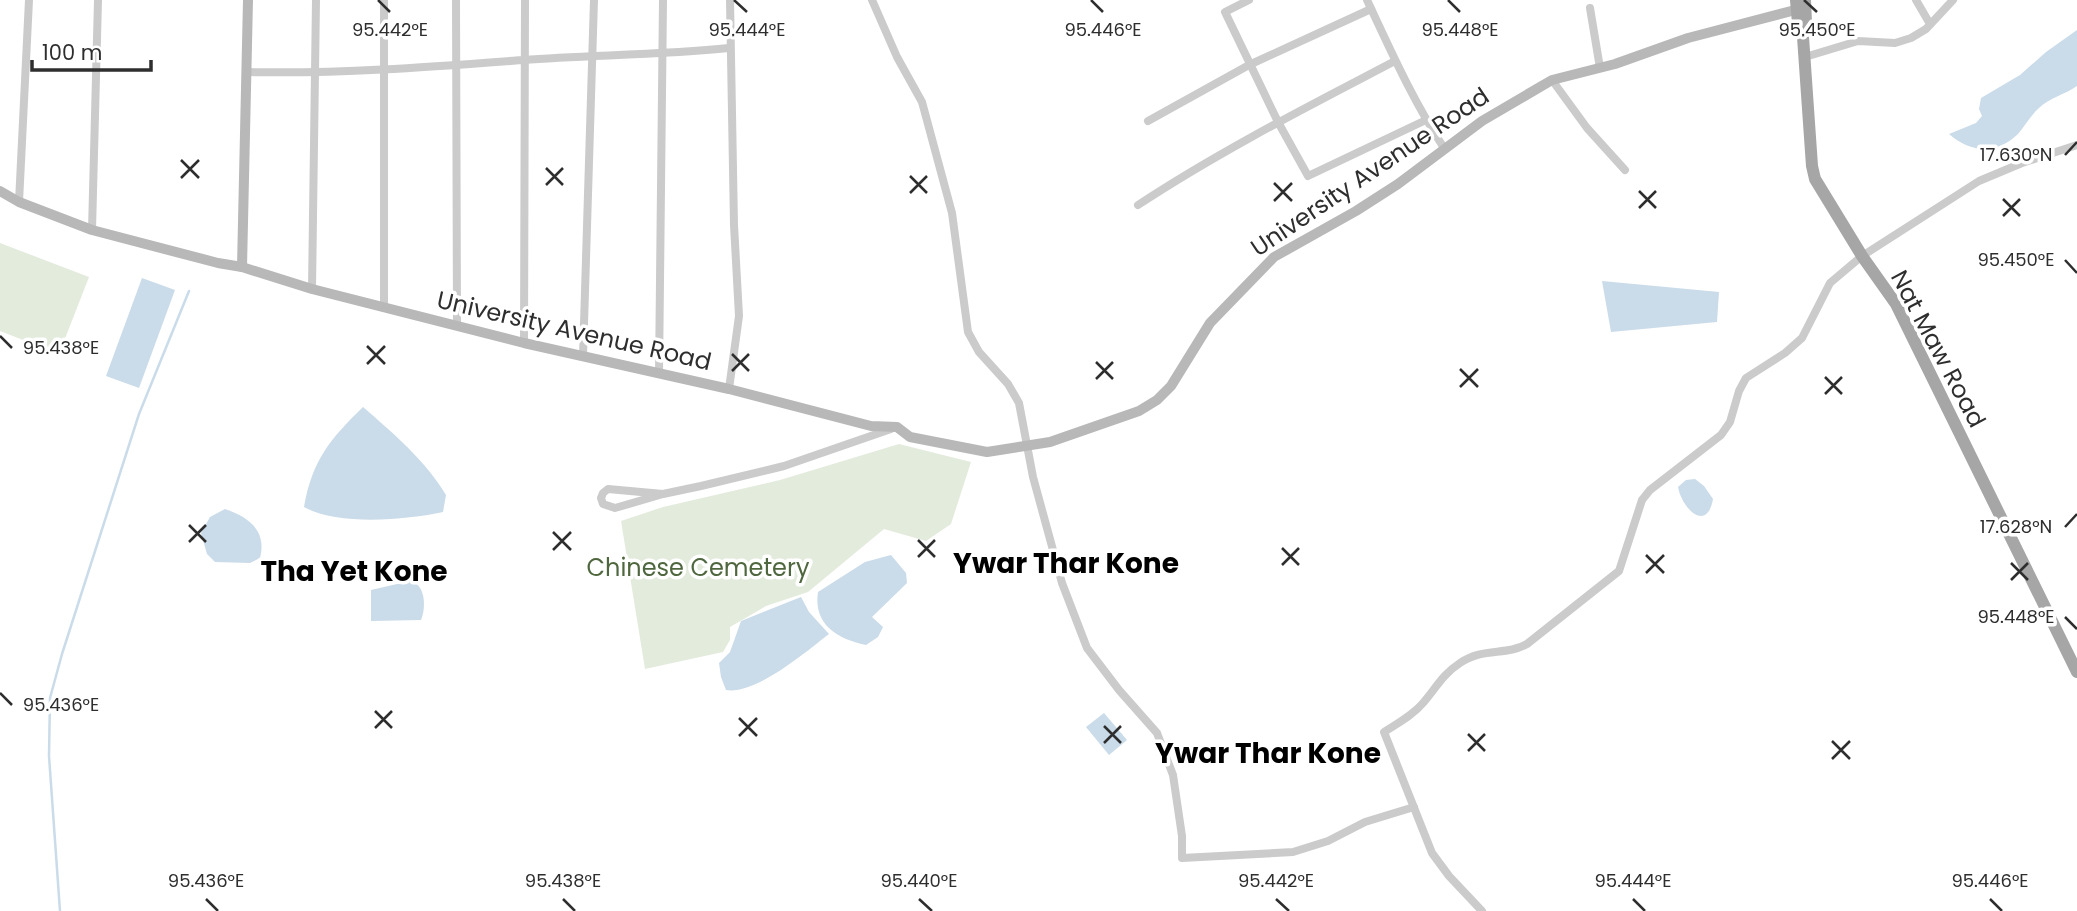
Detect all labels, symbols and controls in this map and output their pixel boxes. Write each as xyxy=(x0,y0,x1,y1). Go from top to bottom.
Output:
text: 95.442°E xyxy=(352,17,428,42)
text: 95.444°E xyxy=(708,17,786,42)
text: 95.446°E xyxy=(1064,17,1142,42)
text: 95.448°E xyxy=(1421,17,1499,42)
text: 95.450°E xyxy=(1779,17,1855,42)
scale bar xyxy=(32,28,150,72)
text: 100 m xyxy=(42,38,102,67)
street label: University Avenue Road xyxy=(1244,79,1495,264)
text: 17.630°N xyxy=(1980,142,2052,167)
text: 95.450°E xyxy=(1978,247,2054,272)
street label: Nat Maw Road xyxy=(1883,264,1994,433)
street label: University Avenue Road xyxy=(434,283,715,378)
text: 95.438°E xyxy=(23,335,99,360)
text: 17.628°N xyxy=(1980,514,2052,539)
district label: Ywar Thar Kone xyxy=(953,544,1179,583)
park label: Chinese Cemetery xyxy=(587,551,810,584)
district label: Tha Yet Kone xyxy=(260,552,448,591)
text: 95.448°E xyxy=(1977,604,2055,629)
text: 95.436°E xyxy=(23,692,99,717)
district label: Ywar Thar Kone xyxy=(1155,734,1381,773)
text: 95.436°E xyxy=(168,868,244,893)
text: 95.438°E xyxy=(525,868,601,893)
text: 95.440°E xyxy=(881,868,958,893)
text: 95.442°E xyxy=(1238,868,1314,893)
text: 95.444°E xyxy=(1594,868,1672,893)
text: 95.446°E xyxy=(1951,868,2029,893)

